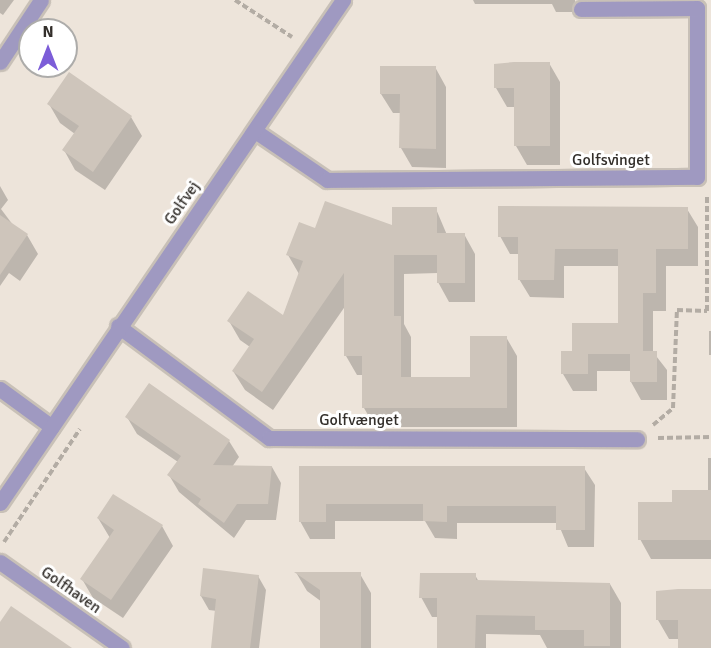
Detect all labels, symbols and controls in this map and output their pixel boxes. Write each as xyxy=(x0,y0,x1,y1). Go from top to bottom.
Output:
north arrow xyxy=(18,18,78,78)
text: N xyxy=(42,22,54,42)
street label: Golfsvinget xyxy=(572,150,650,170)
street label: Golfvej xyxy=(160,178,204,228)
street label: Golfvænget xyxy=(319,410,399,430)
street label: Golfhaven xyxy=(37,562,105,618)

